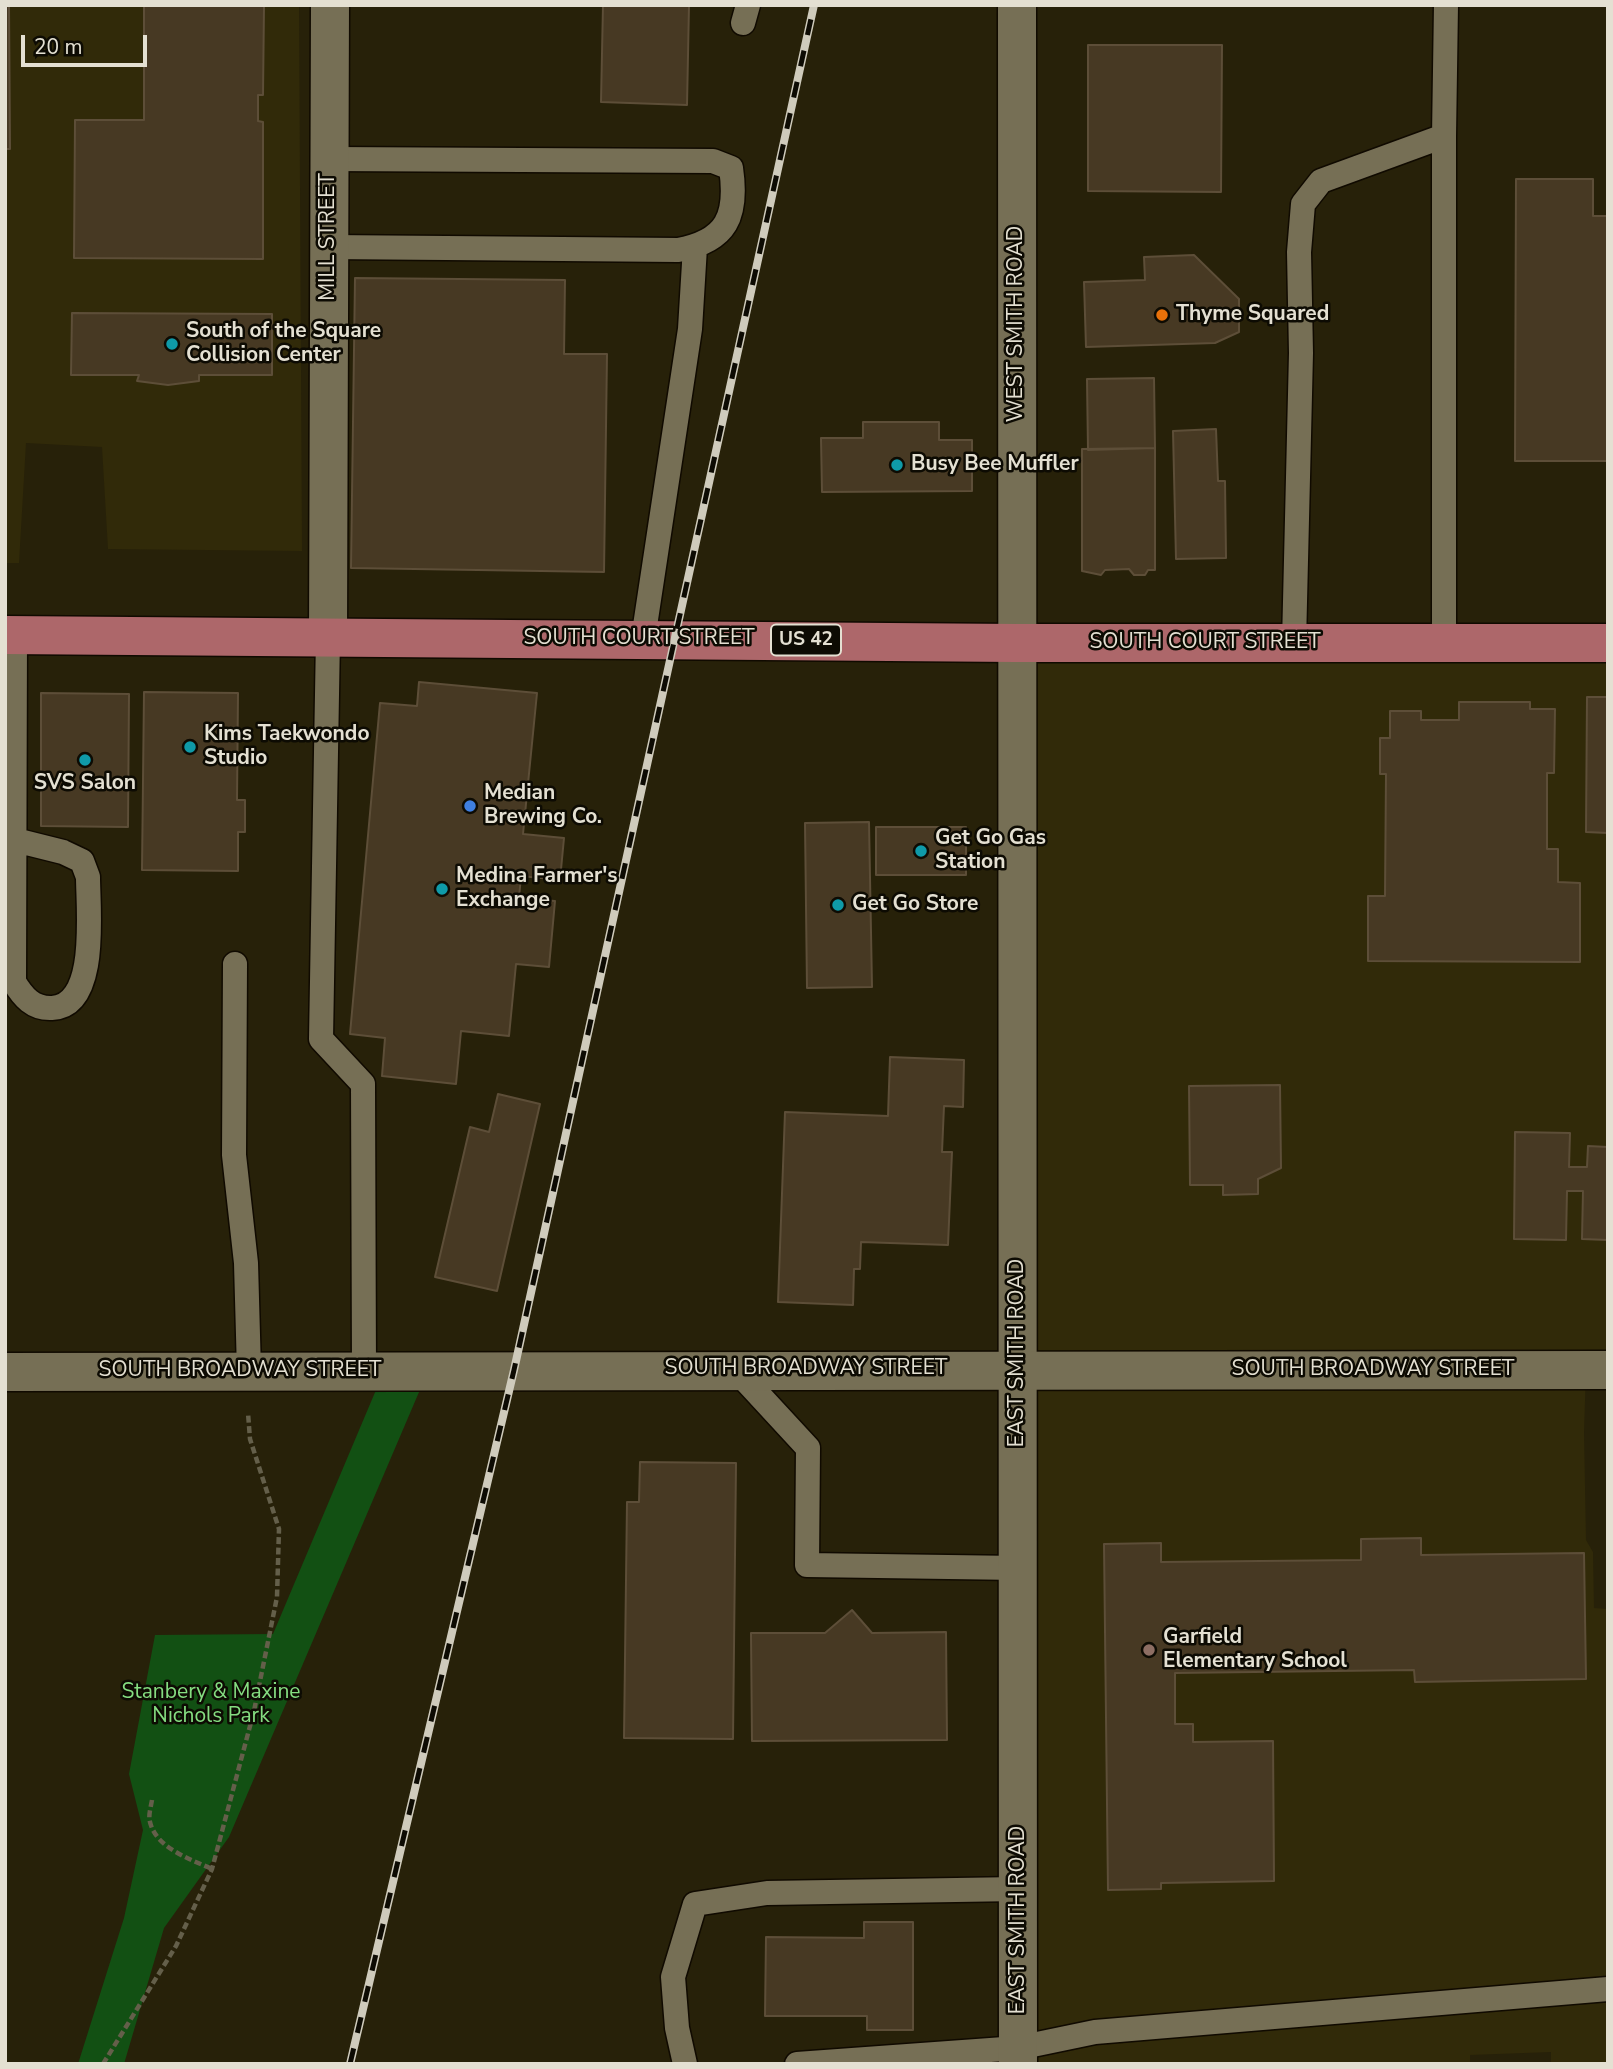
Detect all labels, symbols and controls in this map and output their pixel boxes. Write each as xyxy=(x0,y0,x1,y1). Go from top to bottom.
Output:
scale bar xyxy=(24,21,150,65)
text: 20 m xyxy=(34,33,83,61)
street label: MILL STREET xyxy=(316,173,342,301)
street label: WEST SMITH ROAD xyxy=(1004,226,1030,422)
place label: Thyme Squared xyxy=(1176,302,1329,328)
marker: Thyme Squared xyxy=(1154,307,1170,323)
place label: South of the Square Collision Center xyxy=(186,319,381,369)
marker: South of the Square Collision Center xyxy=(164,336,180,352)
place label: Busy Bee Muffler xyxy=(911,452,1079,478)
marker: Busy Bee Muffler xyxy=(889,457,905,473)
road number: US 42 xyxy=(771,624,841,656)
street label: SOUTH COURT STREET xyxy=(523,626,755,652)
street label: SOUTH COURT STREET xyxy=(1089,630,1321,656)
place label: Kims Taekwondo Studio xyxy=(204,722,370,772)
marker: Kims Taekwondo Studio xyxy=(182,739,198,755)
marker: SVS Salon xyxy=(77,752,93,768)
place label: SVS Salon xyxy=(34,771,136,797)
place label: Median Brewing Co. xyxy=(484,781,602,831)
marker: Median Brewing Co. xyxy=(462,798,478,814)
place label: Get Go Gas Station xyxy=(935,826,1046,876)
marker: Get Go Gas Station xyxy=(913,843,929,859)
place label: Medina Farmer's Exchange xyxy=(456,864,617,914)
marker: Medina Farmer's Exchange xyxy=(434,881,450,897)
place label: Get Go Store xyxy=(852,892,978,918)
marker: Get Go Store xyxy=(830,897,846,913)
street label: EAST SMITH ROAD xyxy=(1005,1259,1031,1447)
street label: SOUTH BROADWAY STREET xyxy=(665,1356,947,1382)
street label: SOUTH BROADWAY STREET xyxy=(1232,1357,1514,1383)
street label: SOUTH BROADWAY STREET xyxy=(99,1358,381,1384)
place label: Garfield Elementary School xyxy=(1163,1625,1347,1675)
marker: Garfield Elementary School xyxy=(1141,1642,1157,1658)
park label: Stanbery & Maxine Nichols Park xyxy=(121,1680,301,1730)
street label: EAST SMITH ROAD xyxy=(1006,1826,1032,2014)

